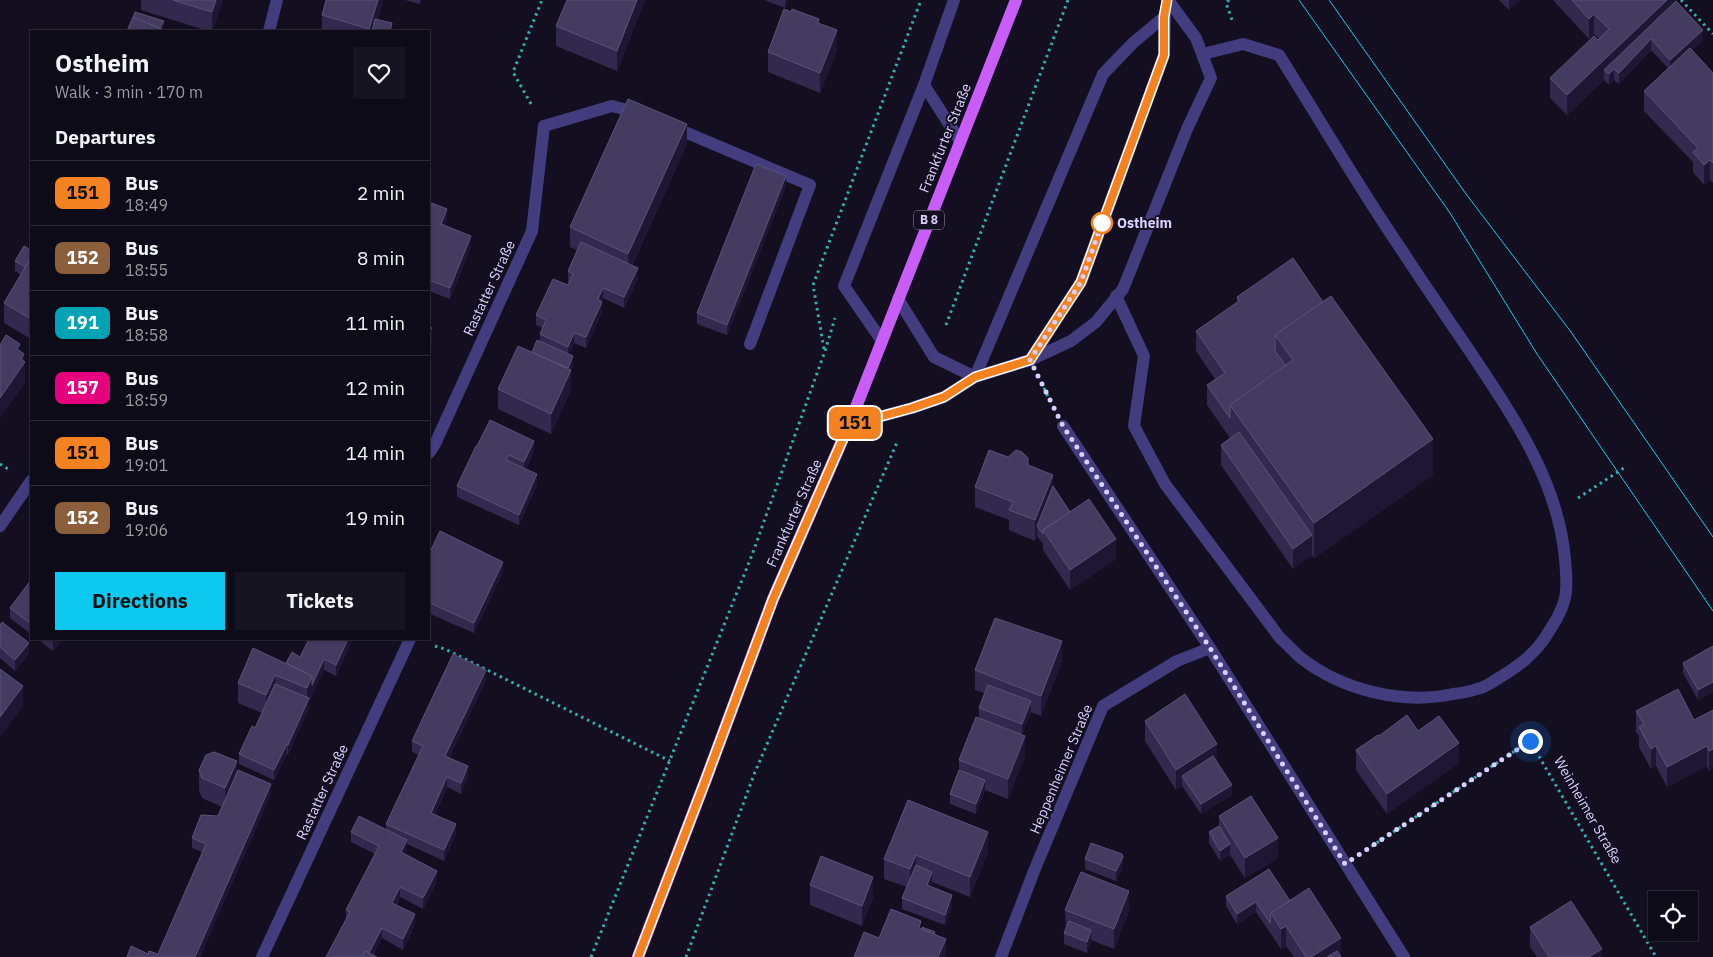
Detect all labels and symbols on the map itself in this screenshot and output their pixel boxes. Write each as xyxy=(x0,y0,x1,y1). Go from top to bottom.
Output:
street label: Frankfurter Straße xyxy=(915,80,975,195)
road number: B 8 xyxy=(914,210,944,230)
marker: Ostheim xyxy=(1091,212,1113,234)
place label: Ostheim xyxy=(1117,214,1172,232)
street label: Rastatter Straße xyxy=(459,237,519,339)
line badge: 151 xyxy=(826,407,884,439)
street label: Frankfurter Straße xyxy=(762,456,826,570)
street label: Heppenheimer Straße xyxy=(1026,701,1097,837)
your location xyxy=(1518,729,1543,754)
street label: Rastatter Straße xyxy=(292,741,352,843)
street label: Weinheimer Straße xyxy=(1550,753,1626,867)

